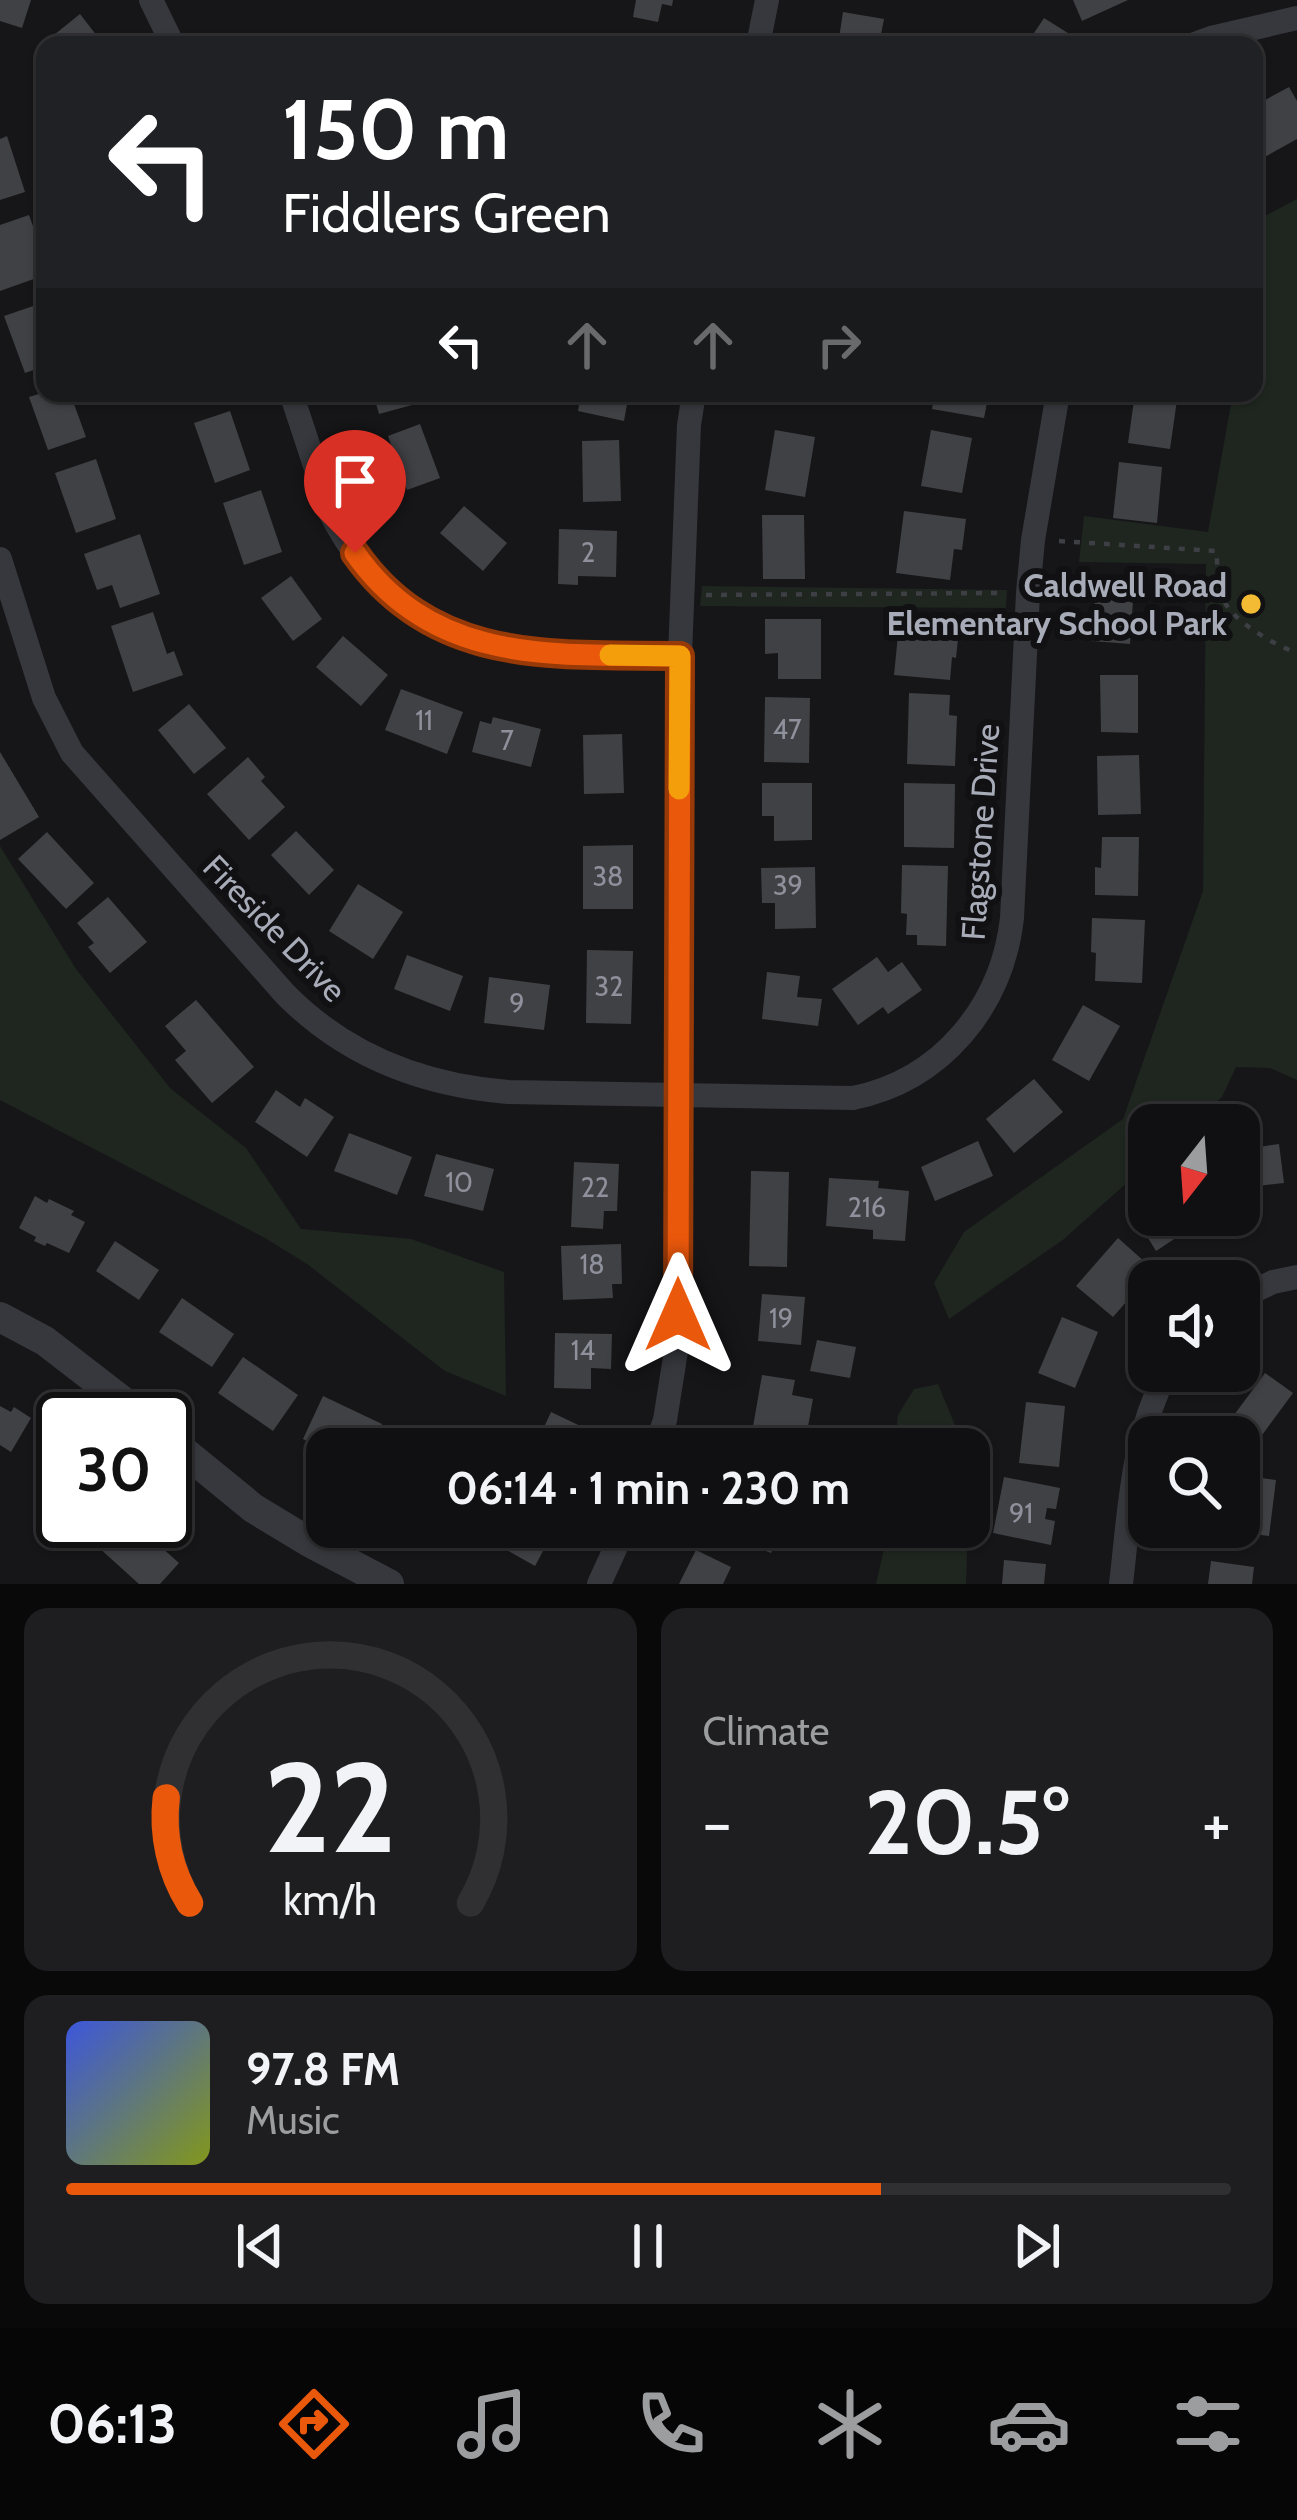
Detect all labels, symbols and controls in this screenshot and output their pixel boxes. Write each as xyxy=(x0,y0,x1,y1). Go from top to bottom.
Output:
text: 150 m xyxy=(282,78,509,180)
icon: left xyxy=(84,84,240,240)
text: Fiddlers Green xyxy=(282,180,611,246)
icon: left xyxy=(428,312,494,378)
icon: ahead xyxy=(554,312,620,378)
icon: ahead xyxy=(680,312,746,378)
icon: right xyxy=(806,312,872,378)
pin xyxy=(304,430,406,553)
icon: arrive xyxy=(322,448,388,514)
house number: 2 xyxy=(581,536,595,569)
place label: Caldwell Road Elementary School Park xyxy=(887,565,1227,643)
marker: Caldwell Road Elementary School Park xyxy=(1238,591,1264,617)
house number: 11 xyxy=(415,704,433,737)
house number: 47 xyxy=(772,713,802,746)
street label: Flagstone Drive xyxy=(952,722,1008,942)
house number: 7 xyxy=(500,724,514,757)
street label: Fireside Drive xyxy=(195,846,355,1010)
house number: 38 xyxy=(593,860,623,893)
house number: 39 xyxy=(773,869,803,902)
house number: 32 xyxy=(595,970,623,1003)
house number: 9 xyxy=(509,987,525,1020)
north arrow xyxy=(1128,1104,1260,1236)
map controls xyxy=(1128,1104,1260,1548)
house number: 10 xyxy=(445,1166,473,1199)
house number: 22 xyxy=(581,1171,609,1204)
house number: 216 xyxy=(848,1191,886,1224)
house number: 18 xyxy=(579,1248,605,1281)
position arrow xyxy=(615,1252,741,1378)
button: sound xyxy=(1128,1260,1260,1392)
house number: 19 xyxy=(769,1302,793,1335)
house number: 14 xyxy=(571,1334,595,1367)
speed limit sign: 30 xyxy=(36,1392,192,1548)
button: search xyxy=(1128,1416,1260,1548)
text: 06:14 · 1 min · 230 m xyxy=(446,1461,850,1515)
house number: 91 xyxy=(1009,1497,1033,1530)
text: Climate xyxy=(703,1707,829,1755)
text: 22 xyxy=(264,1732,396,1883)
text: 20.5° xyxy=(865,1767,1069,1877)
text: − xyxy=(703,1782,732,1863)
text: + xyxy=(1202,1782,1231,1863)
text: km/h xyxy=(283,1873,377,1925)
text: 97.8 FM xyxy=(246,2042,400,2096)
text: Music xyxy=(246,2096,340,2144)
icon: previous xyxy=(227,2213,293,2279)
icon: pause xyxy=(615,2213,681,2279)
icon: next xyxy=(1004,2213,1070,2279)
icon: directions xyxy=(272,2382,356,2466)
icon: music xyxy=(450,2382,534,2466)
icon: phone xyxy=(629,2382,713,2466)
icon: climate xyxy=(808,2382,892,2466)
icon: car xyxy=(987,2382,1071,2466)
icon: filters xyxy=(1166,2382,1250,2466)
text: 06:13 xyxy=(47,2391,177,2457)

